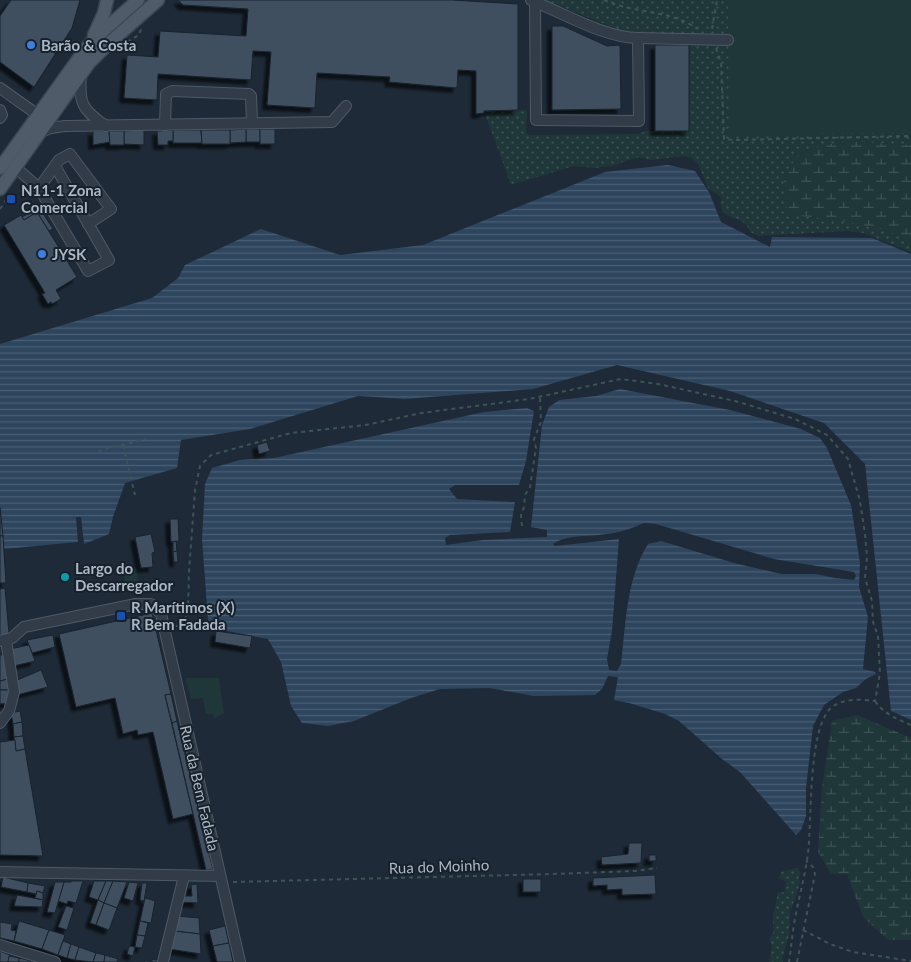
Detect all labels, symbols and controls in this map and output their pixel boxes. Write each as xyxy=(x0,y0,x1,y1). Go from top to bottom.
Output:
place label: Barão & Costa xyxy=(41,36,136,54)
marker: Barão & Costa xyxy=(25,39,37,51)
place label: N11-1 Zona Comercial xyxy=(21,181,101,216)
marker: N11-1 Zona Comercial xyxy=(5,193,17,205)
place label: JYSK xyxy=(52,245,87,263)
marker: JYSK xyxy=(36,248,48,260)
place label: Largo do Descarregador xyxy=(75,559,173,594)
marker: Largo do Descarregador xyxy=(59,571,71,583)
place label: R Marítimos (X) R Bem Fadada xyxy=(131,598,235,633)
marker: R Marítimos (X) R Bem Fadada xyxy=(115,610,127,622)
street label: Rua da Bem Fadada xyxy=(177,723,223,853)
street label: Rua do Moinho xyxy=(388,855,490,877)

